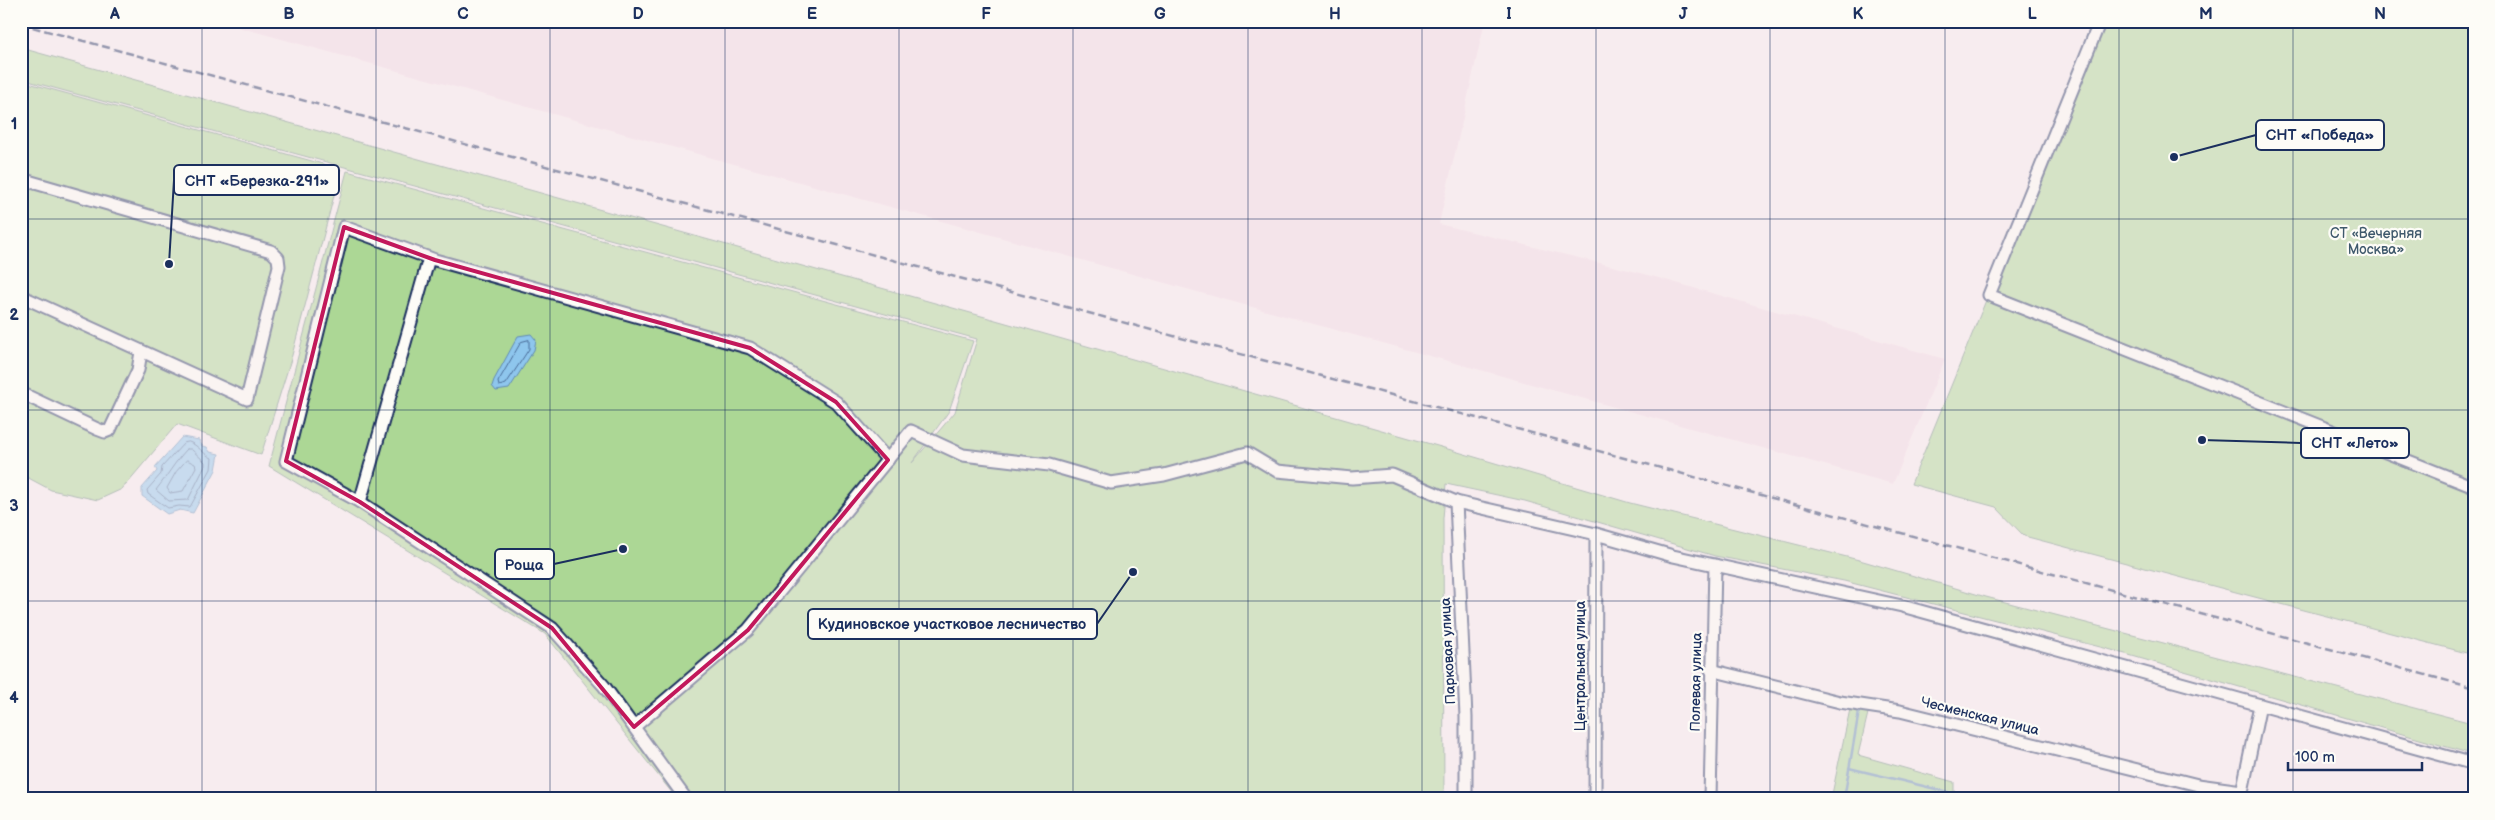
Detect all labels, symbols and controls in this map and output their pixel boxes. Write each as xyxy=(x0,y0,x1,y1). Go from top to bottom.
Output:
text: A xyxy=(109,5,120,24)
text: B xyxy=(283,5,295,24)
text: C xyxy=(457,5,469,24)
text: D xyxy=(632,5,644,24)
text: E xyxy=(807,5,817,24)
text: F xyxy=(981,5,991,24)
text: G xyxy=(1154,5,1166,24)
text: H xyxy=(1329,5,1341,24)
text: I xyxy=(1506,5,1512,24)
text: J xyxy=(1679,5,1688,24)
text: K xyxy=(1853,5,1864,24)
text: L xyxy=(2027,5,2037,24)
text: M xyxy=(2199,5,2213,24)
text: N xyxy=(2374,5,2386,24)
text: 1 xyxy=(11,115,17,134)
callout: СНТ «Победа» xyxy=(2256,120,2384,150)
text: СНТ «Победа» xyxy=(2266,126,2374,145)
callout: СНТ «Березка-291» xyxy=(174,165,339,195)
text: СНТ «Березка-291» xyxy=(185,172,329,191)
park label: СТ «Вечерняя Москва» xyxy=(2330,225,2422,258)
text: 2 xyxy=(9,306,19,325)
callout: СНТ «Лето» xyxy=(2301,428,2409,458)
text: СНТ «Лето» xyxy=(2311,434,2399,453)
text: 3 xyxy=(9,497,19,516)
callout: Роща xyxy=(495,549,554,579)
text: Роща xyxy=(504,556,544,575)
street label: Парковая улица xyxy=(1437,596,1459,705)
street label: Центральная улица xyxy=(1572,600,1589,731)
callout: Кудиновское участковое лесничество xyxy=(808,609,1097,639)
text: Кудиновское участковое лесничество xyxy=(818,615,1086,634)
street label: Полевая улица xyxy=(1687,631,1705,732)
text: 4 xyxy=(9,689,19,708)
street label: Чесменская улица xyxy=(1919,693,2042,739)
scale bar xyxy=(2288,740,2421,772)
text: 100 m xyxy=(2295,748,2335,767)

